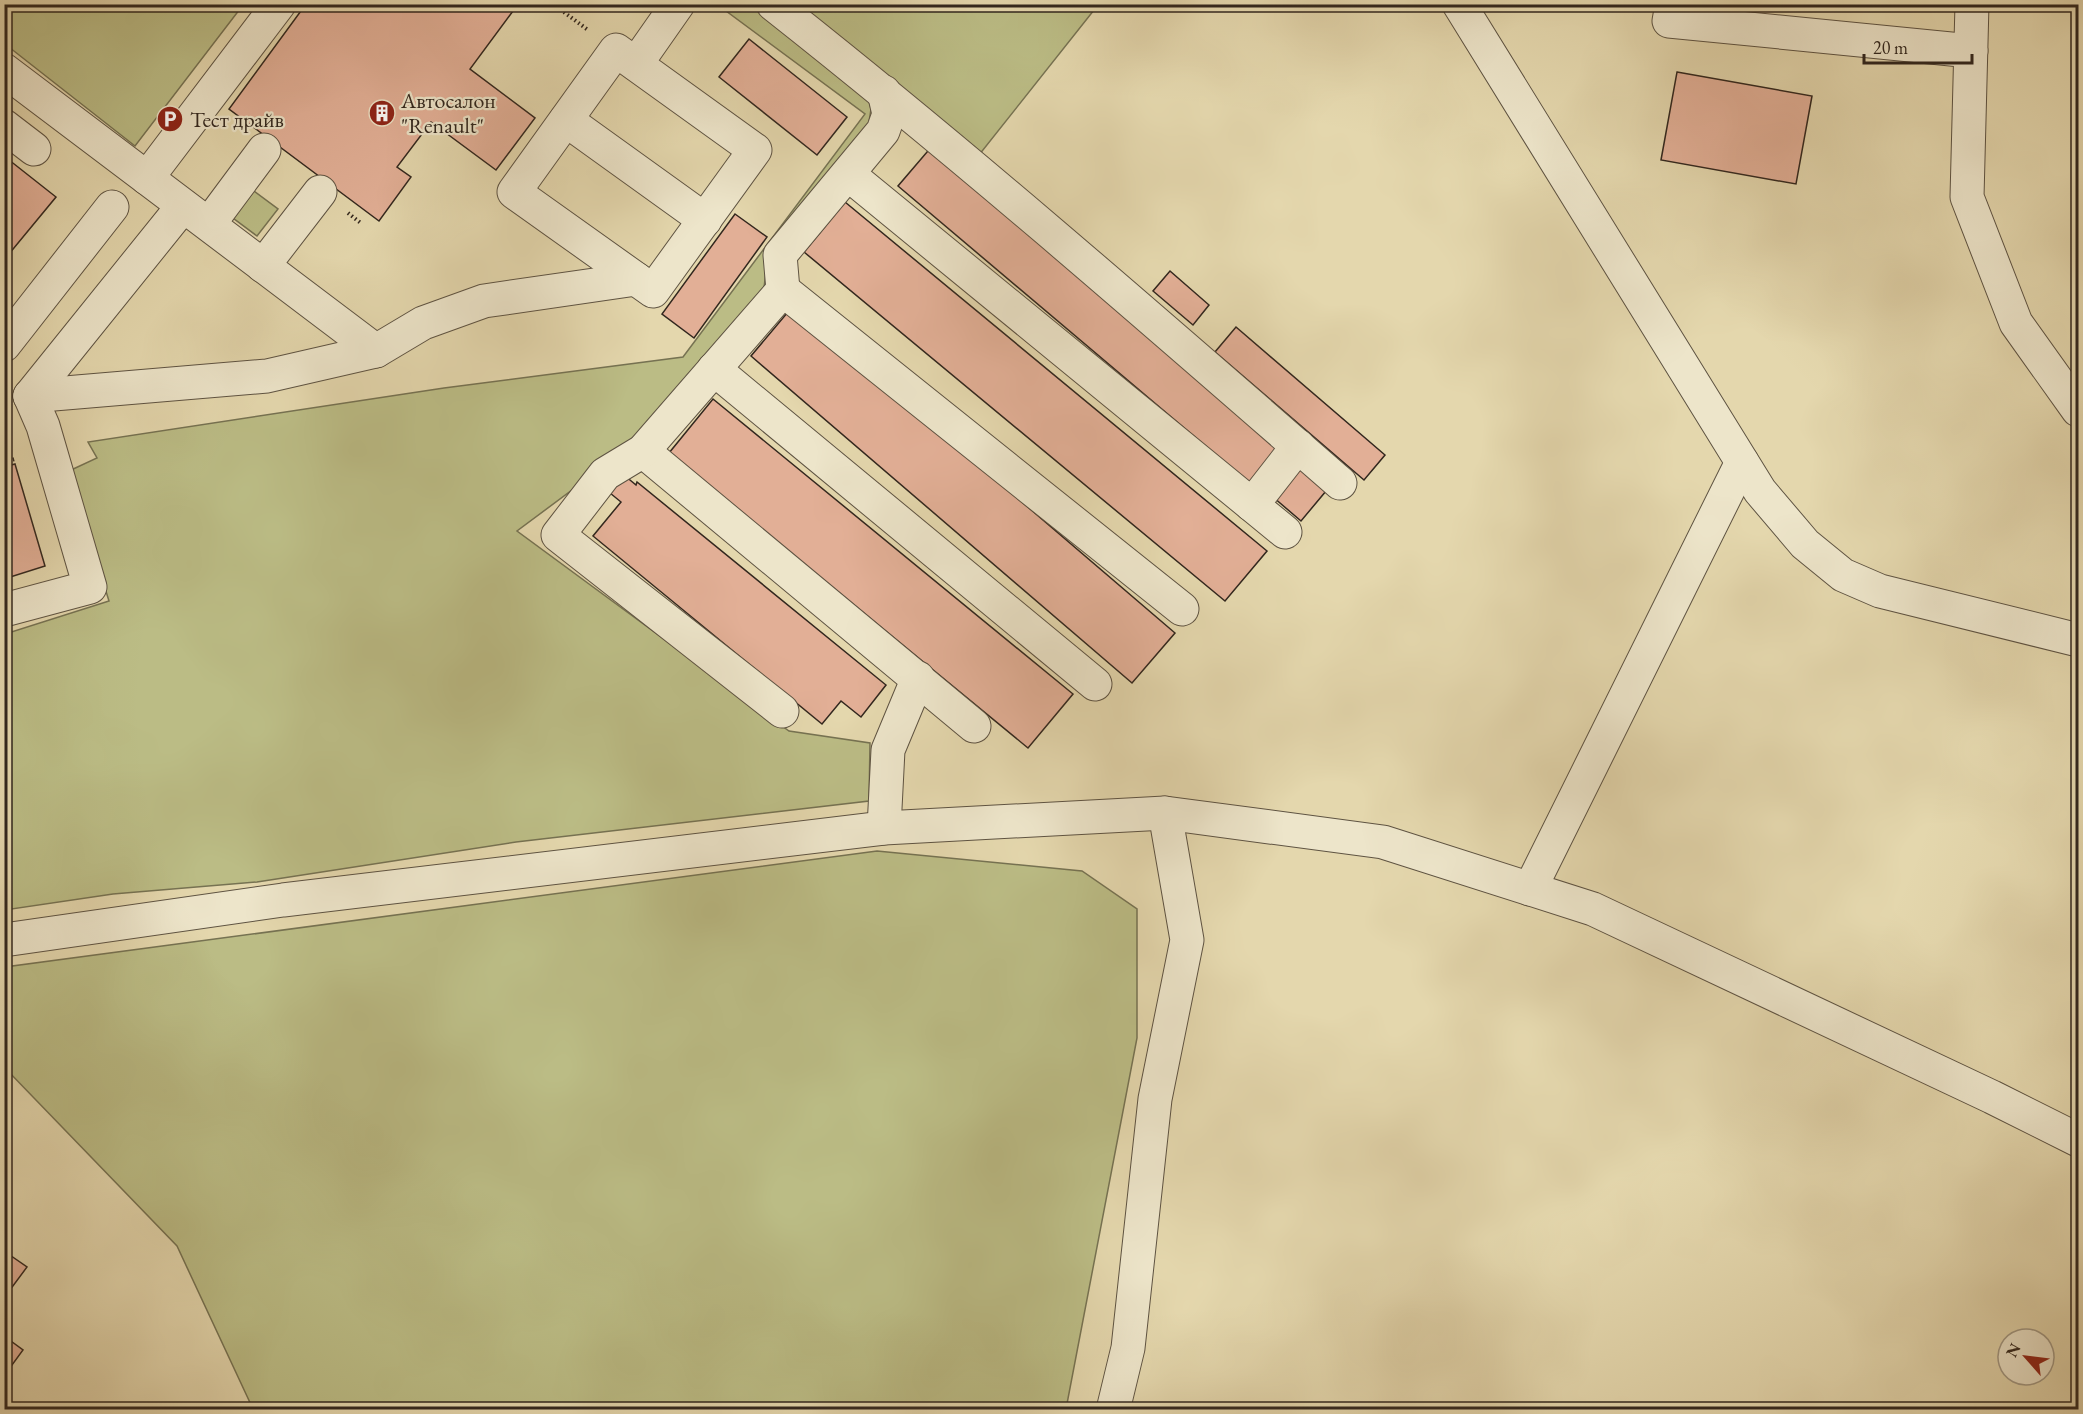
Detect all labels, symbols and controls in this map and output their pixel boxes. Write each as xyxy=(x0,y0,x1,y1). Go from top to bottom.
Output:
scale bar xyxy=(1864,27,1972,65)
text: 20 m xyxy=(1873,36,1908,59)
place label: Автосалон "Renault" xyxy=(400,86,496,140)
building icon: Автосалон "Renault" xyxy=(367,98,397,128)
parking icon: Тест драйв xyxy=(155,104,185,134)
place label: Тест драйв xyxy=(190,105,284,134)
north arrow xyxy=(1996,1327,2056,1387)
text: N xyxy=(2001,1340,2026,1361)

